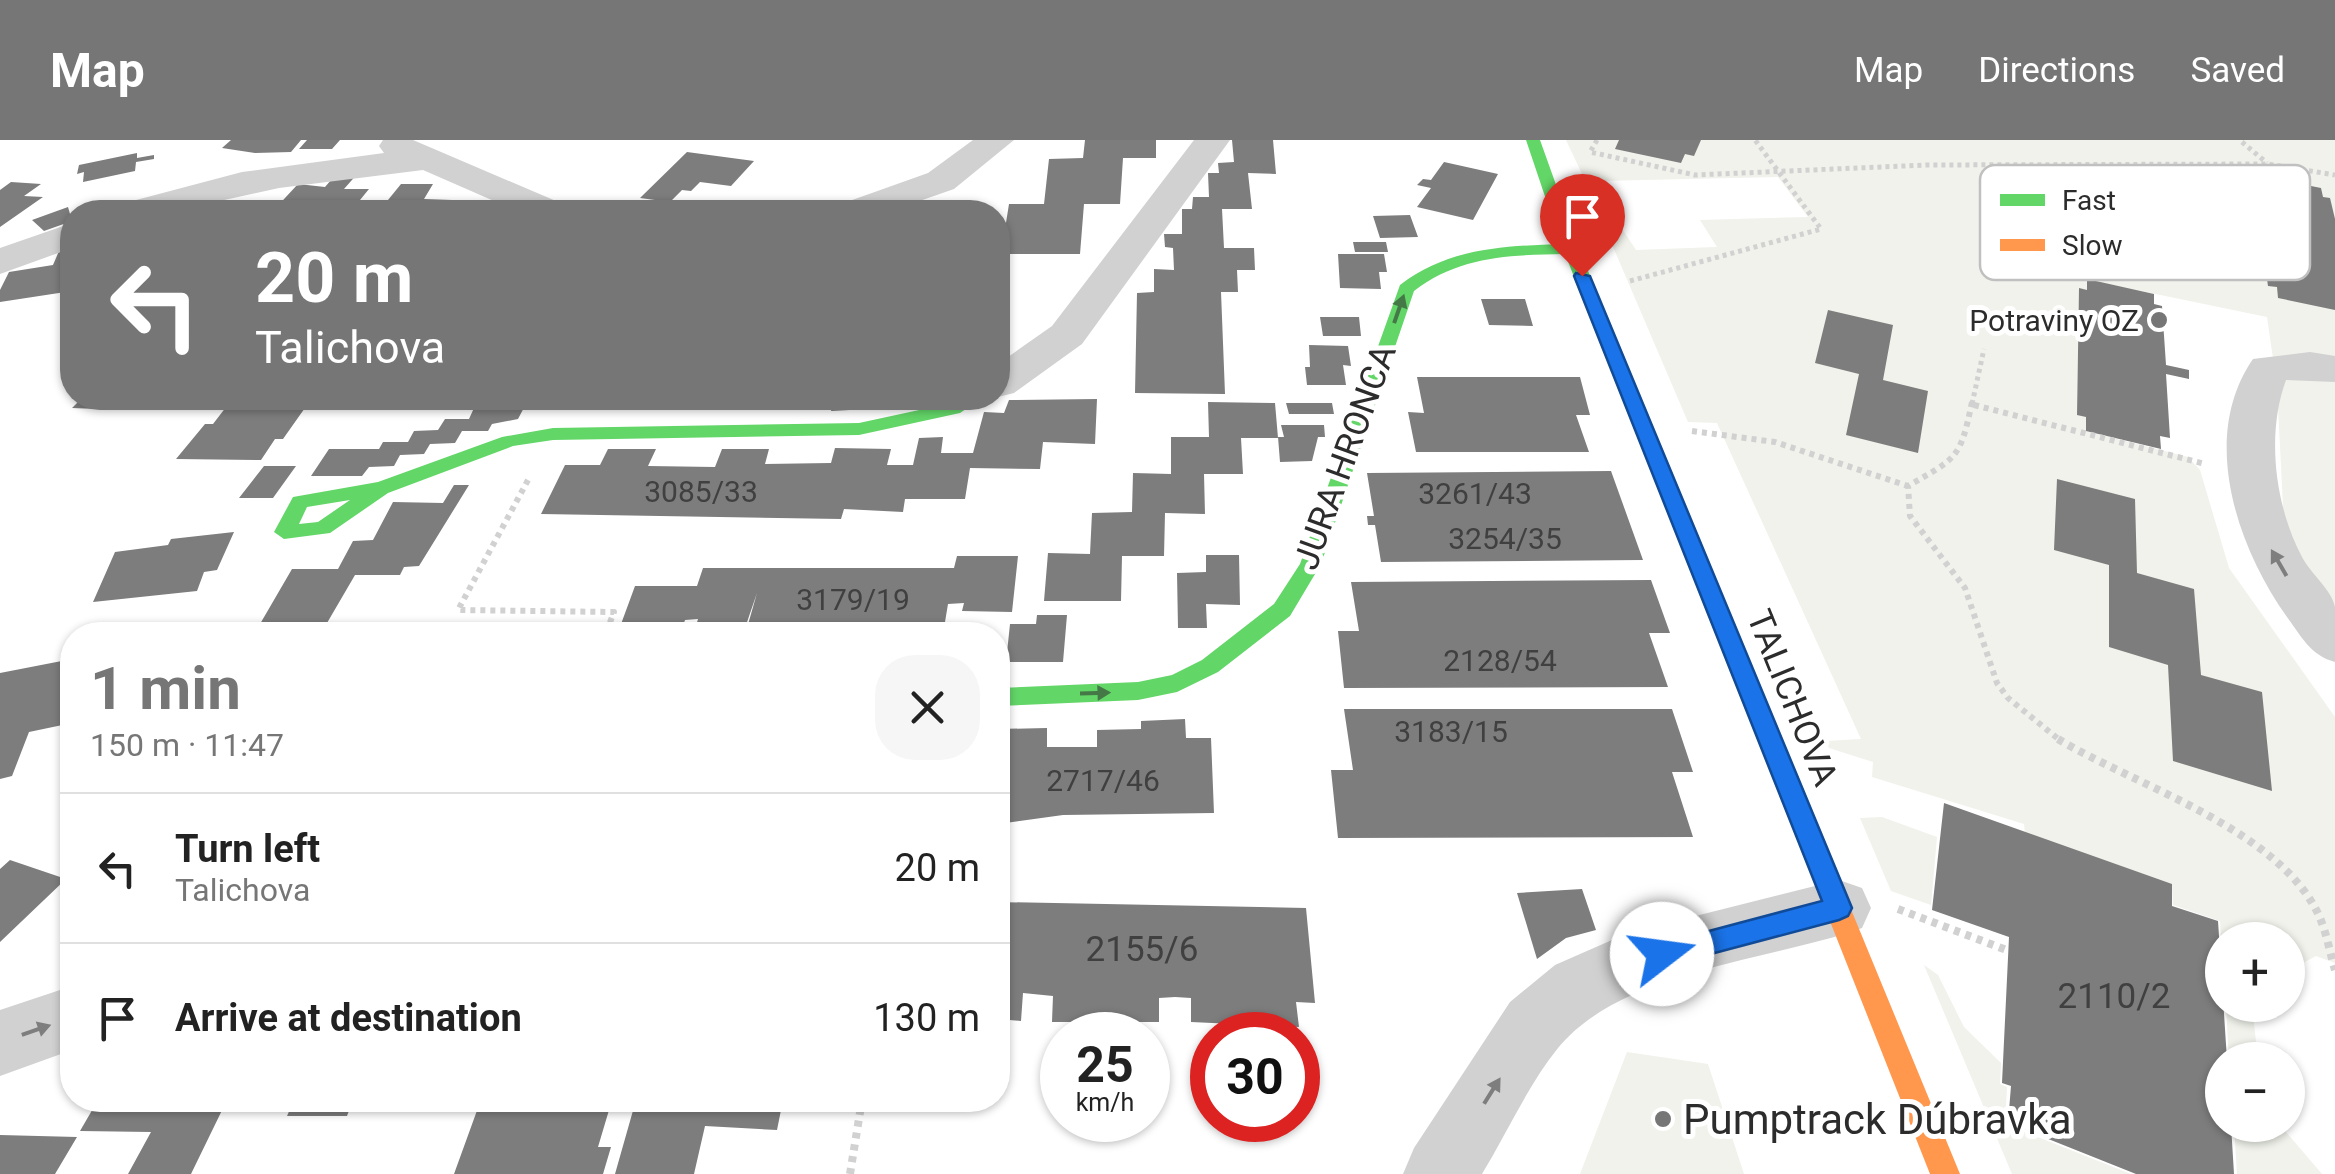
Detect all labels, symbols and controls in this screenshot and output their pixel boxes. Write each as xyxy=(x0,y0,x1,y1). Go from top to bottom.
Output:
text: Map xyxy=(50,42,145,99)
text: Map xyxy=(1854,50,1923,91)
text: Directions xyxy=(1978,50,2135,91)
text: Saved xyxy=(2190,50,2285,91)
legend xyxy=(1980,165,2310,280)
pin xyxy=(1540,174,1625,277)
text: Fast xyxy=(2062,184,2116,217)
icon: arrive xyxy=(1555,189,1610,244)
text: Slow xyxy=(2062,229,2122,262)
text: 20 m xyxy=(255,237,413,319)
icon: left xyxy=(90,240,220,370)
one-way arrow xyxy=(1392,294,1407,324)
place label: Potraviny OZ xyxy=(1969,303,2139,338)
marker: Potraviny OZ xyxy=(2148,309,2170,331)
text: Talichova xyxy=(255,321,445,374)
street label: JURA HRONCA xyxy=(1285,339,1405,575)
house number: 3085/33 xyxy=(644,474,758,509)
house number: 3261/43 xyxy=(1418,476,1532,511)
house number: 3254/35 xyxy=(1448,521,1562,556)
one-way arrow xyxy=(2271,549,2288,577)
house number: 3179/19 xyxy=(796,582,910,617)
street label: TALICHOVA xyxy=(1738,604,1846,792)
house number: 2128/54 xyxy=(1443,643,1557,678)
text: 1 min xyxy=(90,653,241,724)
button: close xyxy=(875,655,980,760)
one-way arrow xyxy=(1079,684,1111,700)
house number: 3183/15 xyxy=(1394,714,1508,749)
text: 150 m · 11:47 xyxy=(90,726,284,764)
house number: 2717/46 xyxy=(1046,763,1160,798)
text: Turn left xyxy=(175,827,320,871)
icon: left xyxy=(90,841,145,896)
text: 20 m xyxy=(895,846,980,890)
text: Talichova xyxy=(175,871,310,909)
position arrow xyxy=(1610,902,1714,1006)
map controls xyxy=(2205,922,2305,1142)
button: + xyxy=(2205,922,2305,1022)
house number: 2155/6 xyxy=(1086,929,1198,970)
house number: 2110/2 xyxy=(2058,976,2170,1017)
icon: arrive xyxy=(90,991,145,1046)
text: Arrive at destination xyxy=(175,996,522,1040)
text: 130 m xyxy=(873,996,980,1040)
speed limit sign: 30 xyxy=(1190,1012,1320,1142)
one-way arrow xyxy=(22,1022,52,1037)
text: 25 xyxy=(1076,1036,1134,1094)
button: − xyxy=(2205,1042,2305,1142)
one-way arrow xyxy=(1482,1078,1501,1105)
text: km/h xyxy=(1076,1088,1134,1117)
place label: Pumptrack Dúbravka xyxy=(1683,1095,2071,1144)
marker: Pumptrack Dúbravka xyxy=(1652,1108,1674,1130)

